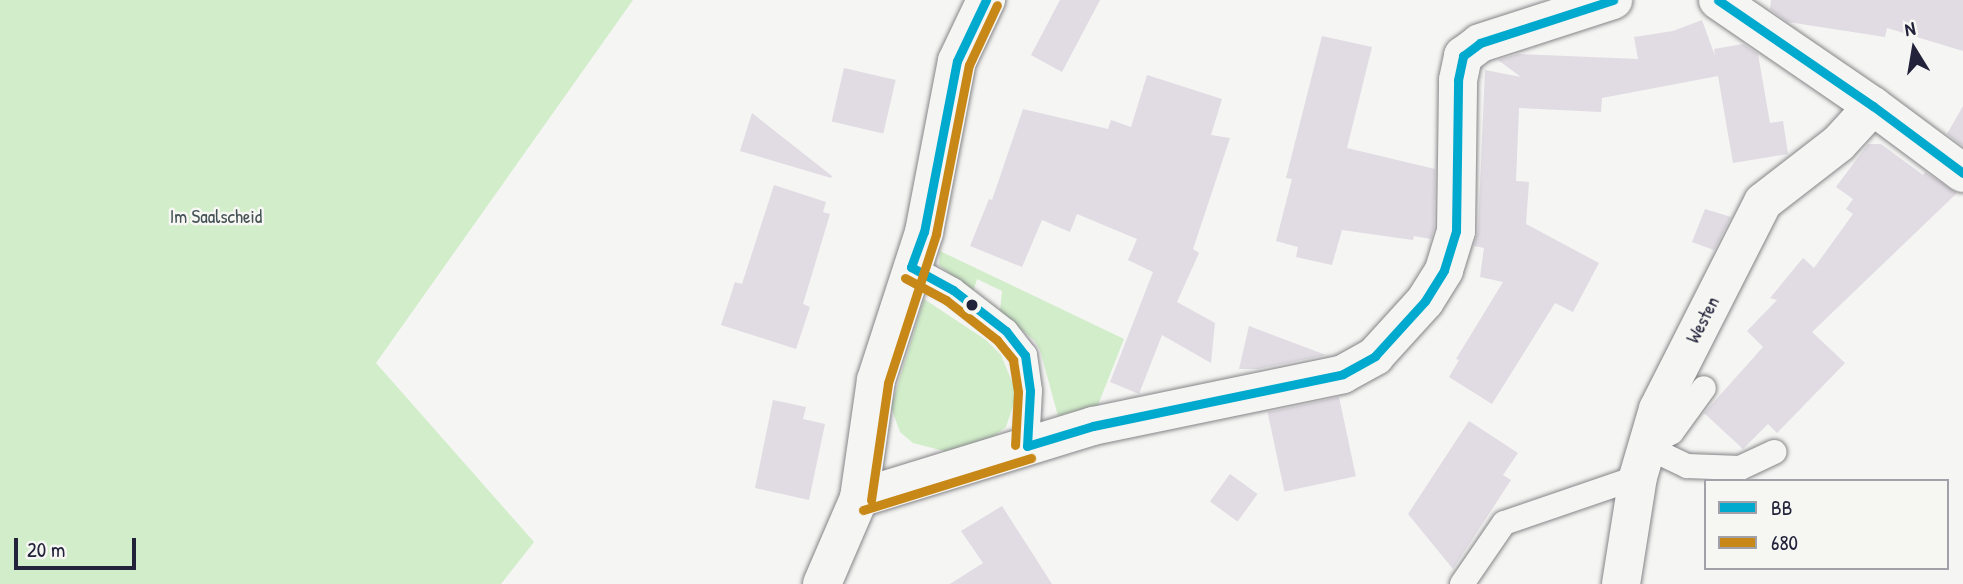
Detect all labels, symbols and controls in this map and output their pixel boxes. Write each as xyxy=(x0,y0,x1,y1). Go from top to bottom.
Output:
north arrow xyxy=(1879,14,1949,84)
text: N xyxy=(1903,15,1917,42)
park label: Im Saalscheid xyxy=(170,206,262,228)
street label: Westen xyxy=(1682,293,1724,347)
unlabelled marker xyxy=(965,298,979,312)
legend xyxy=(1704,479,1949,570)
text: BB xyxy=(1771,493,1792,522)
scale bar xyxy=(18,524,140,568)
text: 680 xyxy=(1771,528,1798,557)
text: 20 m xyxy=(27,535,65,564)

